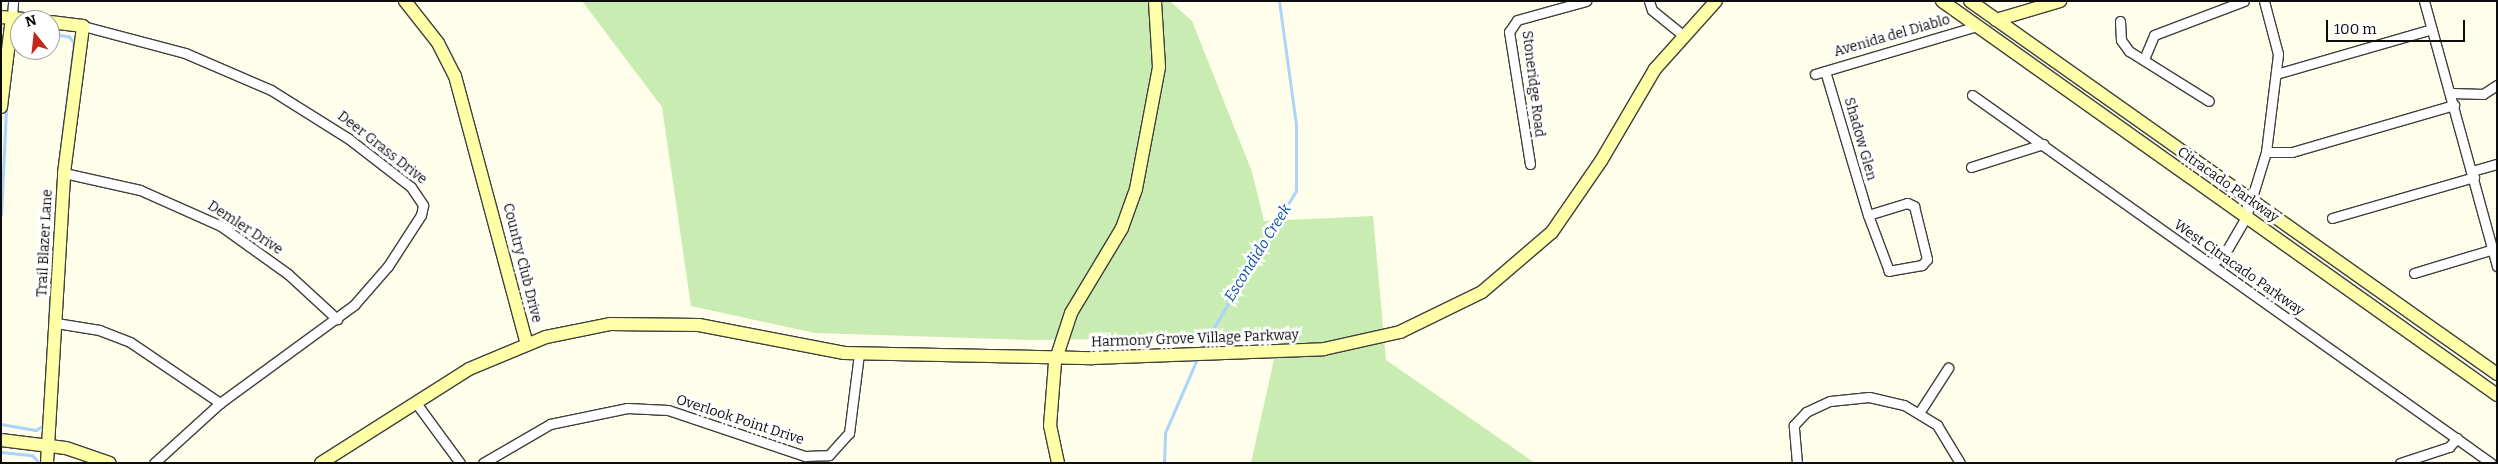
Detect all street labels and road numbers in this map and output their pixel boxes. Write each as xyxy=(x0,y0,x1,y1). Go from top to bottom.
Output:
street label: Avenida del Diablo xyxy=(1832,11,1952,61)
street label: Stoneridge Road xyxy=(1518,30,1548,138)
street label: Shadow Glen xyxy=(1840,96,1880,182)
street label: Deer Grass Drive xyxy=(334,108,430,188)
street label: Citracado Parkway xyxy=(2174,144,2282,226)
street label: Trail Blazer Lane xyxy=(34,189,56,297)
street label: Demler Drive xyxy=(204,197,286,259)
street label: Country Club Drive xyxy=(499,201,545,325)
street label: West Citracado Parkway xyxy=(2171,217,2307,319)
street label: Harmony Grove Village Parkway xyxy=(1091,327,1299,351)
street label: Overlook Point Drive xyxy=(674,391,806,449)

